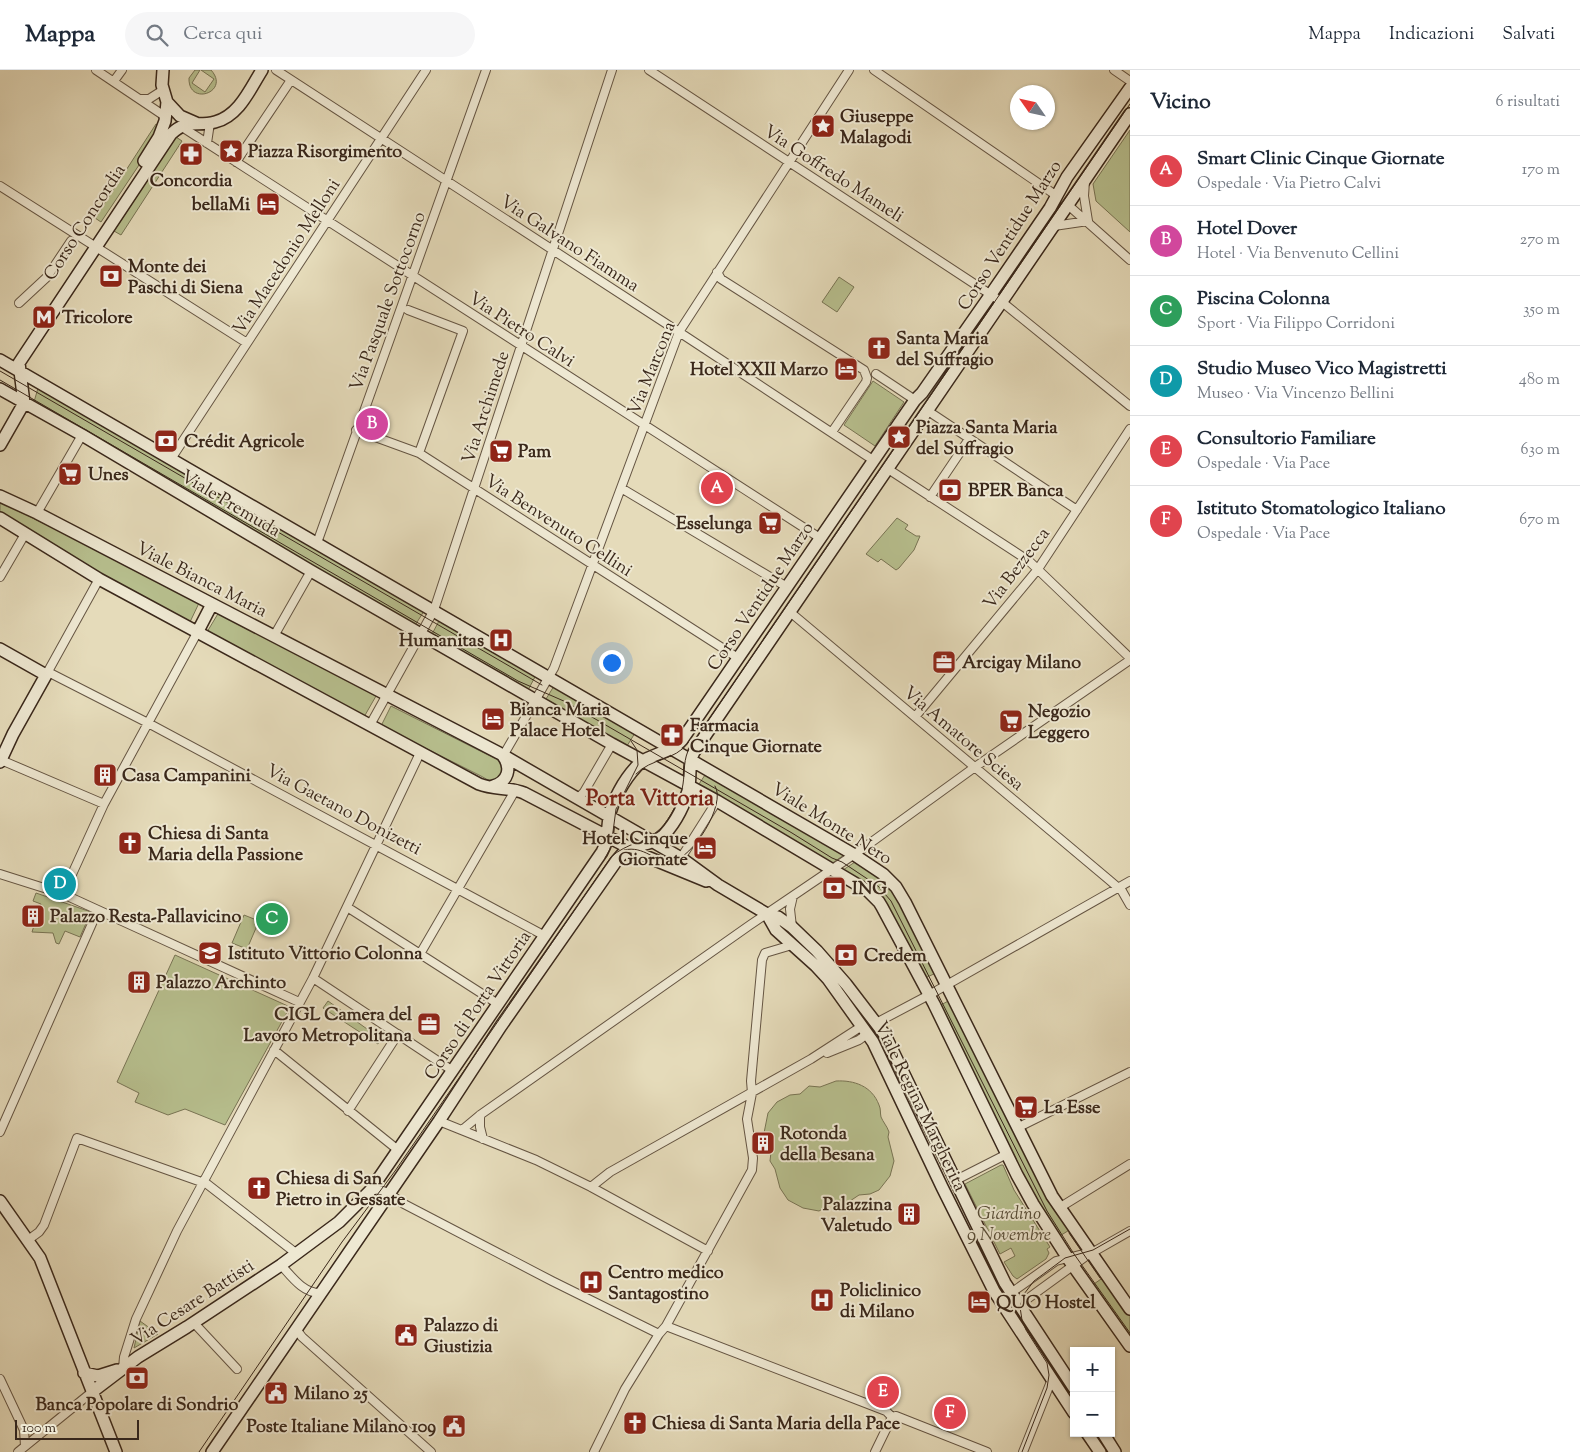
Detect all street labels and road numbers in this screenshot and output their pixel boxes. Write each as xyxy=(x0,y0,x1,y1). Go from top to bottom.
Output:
street label: Via Goffredo Mameli xyxy=(757,119,908,230)
street label: Corso Ventidue Marzo xyxy=(952,156,1069,316)
street label: Corso Concordia xyxy=(38,160,133,286)
street label: Via Macedonio Melloni xyxy=(227,174,348,340)
street label: Via Galvano Fiamma xyxy=(494,190,644,300)
street label: Via Pasquale Sottocorno xyxy=(344,208,434,395)
street label: Via Pietro Calvi xyxy=(462,286,579,375)
street label: Via Marcona xyxy=(622,318,683,420)
street label: Via Archimede xyxy=(456,348,517,467)
street label: Viale Premuda xyxy=(175,465,285,545)
street label: Via Benvenuto Cellini xyxy=(479,469,637,584)
street label: Corso Ventidue Marzo xyxy=(702,517,821,677)
street label: Via Bezzecca xyxy=(978,523,1057,616)
street label: Viale Bianca Maria xyxy=(131,536,271,625)
street label: Via Amatore Sciesa xyxy=(897,681,1029,798)
street label: Via Gaetano Donizetti xyxy=(261,759,425,863)
street label: Viale Monte Nero xyxy=(766,777,896,872)
street label: Corso di Porta Vittoria xyxy=(419,926,539,1086)
street label: Viale Regina Margherita xyxy=(867,1017,972,1196)
street label: Via Cesare Battisti xyxy=(126,1254,260,1353)

